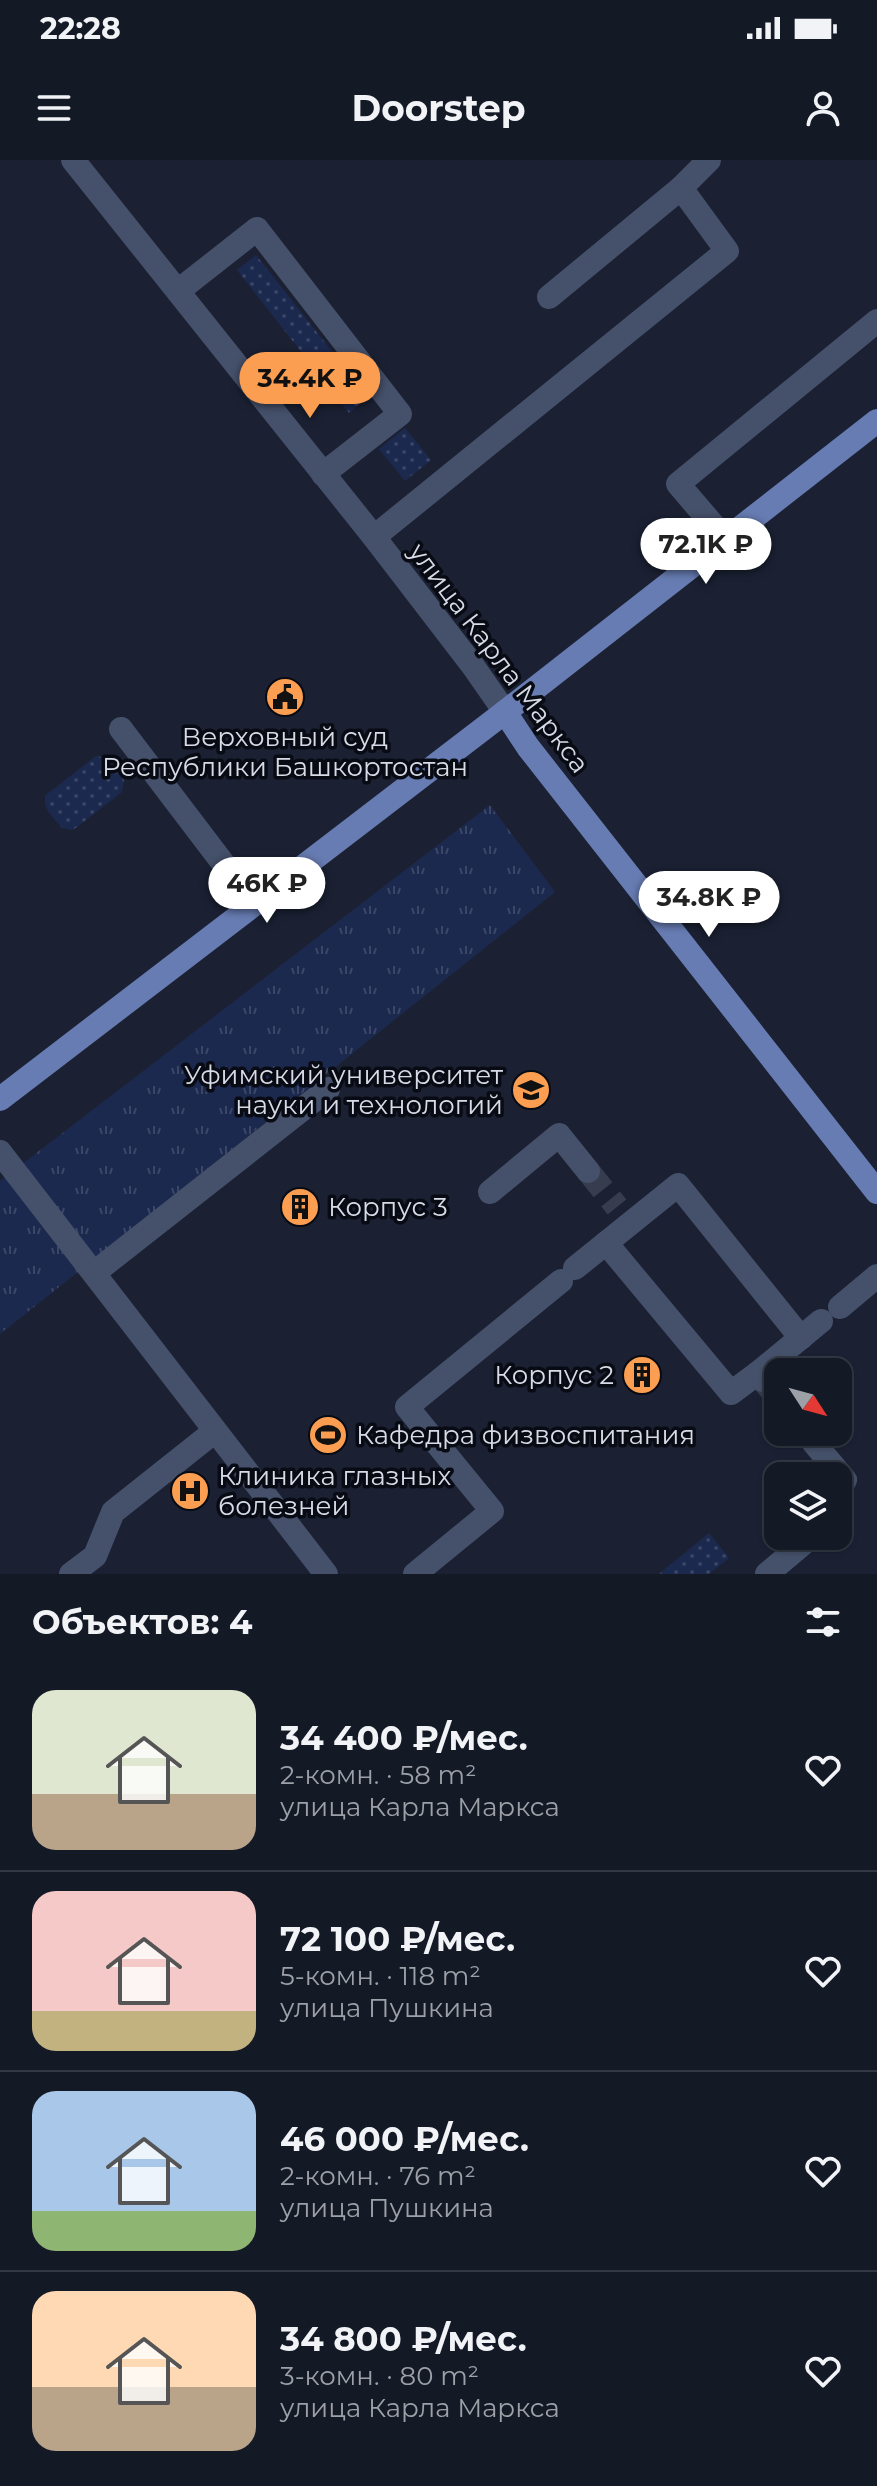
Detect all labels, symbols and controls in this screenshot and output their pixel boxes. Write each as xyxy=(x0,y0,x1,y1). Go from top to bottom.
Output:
text: 22:28 xyxy=(40,10,121,47)
icon: menu xyxy=(32,86,76,130)
text: Doorstep xyxy=(351,86,526,130)
icon: person xyxy=(801,86,845,130)
pin: 34.4K ₽ xyxy=(236,352,384,420)
text: 34.4K ₽ xyxy=(257,362,363,394)
pin: 72.1K ₽ xyxy=(632,518,780,586)
text: 72.1K ₽ xyxy=(658,528,754,560)
street label: улица Карла Маркса xyxy=(401,536,596,779)
public building icon: Верховный суд Республики Башкортостан xyxy=(264,676,306,718)
place label: Верховный суд Республики Башкортостан xyxy=(102,721,468,783)
pin: 46K ₽ xyxy=(211,857,323,925)
text: 46K ₽ xyxy=(226,867,308,899)
pin: 34.8K ₽ xyxy=(635,871,783,939)
text: 34.8K ₽ xyxy=(657,881,761,913)
place label: Уфимский университет науки и технологий xyxy=(184,1059,504,1121)
school or university icon: Уфимский университет науки и технологий xyxy=(510,1069,552,1111)
building icon: Корпус 3 xyxy=(279,1186,321,1228)
place label: Корпус 3 xyxy=(328,1191,448,1223)
building icon: Корпус 2 xyxy=(621,1354,663,1396)
north arrow xyxy=(764,1358,852,1446)
map controls xyxy=(764,1358,852,1550)
place label: Корпус 2 xyxy=(494,1359,614,1391)
sports icon: Кафедра физвоспитания xyxy=(307,1414,349,1456)
place label: Кафедра физвоспитания xyxy=(356,1419,695,1451)
place label: Клиника глазных болезней xyxy=(218,1460,451,1522)
button: layers xyxy=(764,1462,852,1550)
hospital icon: Клиника глазных болезней xyxy=(169,1470,211,1512)
icon: filters xyxy=(801,1600,845,1644)
text: Объектов: 4 xyxy=(32,1601,252,1643)
text: 34 400 ₽/мес. xyxy=(280,1717,528,1759)
icon: home xyxy=(96,1722,192,1818)
icon: heart xyxy=(801,1748,845,1792)
text: 2-комн. · 58 m² xyxy=(280,1759,476,1791)
text: улица Карла Маркса xyxy=(280,1791,560,1823)
text: 72 100 ₽/мес. xyxy=(280,1918,515,1960)
icon: home xyxy=(96,1923,192,2019)
icon: heart xyxy=(801,1949,845,1993)
text: 5-комн. · 118 m² xyxy=(280,1960,481,1992)
text: улица Пушкина xyxy=(280,1992,494,2024)
text: 46 000 ₽/мес. xyxy=(280,2118,529,2160)
icon: home xyxy=(96,2123,192,2219)
icon: heart xyxy=(801,2149,845,2193)
text: 2-комн. · 76 m² xyxy=(280,2160,476,2192)
text: улица Пушкина xyxy=(280,2192,494,2224)
text: 34 800 ₽/мес. xyxy=(280,2318,527,2360)
icon: home xyxy=(96,2323,192,2419)
icon: heart xyxy=(801,2349,845,2393)
text: 3-комн. · 80 m² xyxy=(280,2360,479,2392)
text: улица Карла Маркса xyxy=(280,2392,560,2424)

